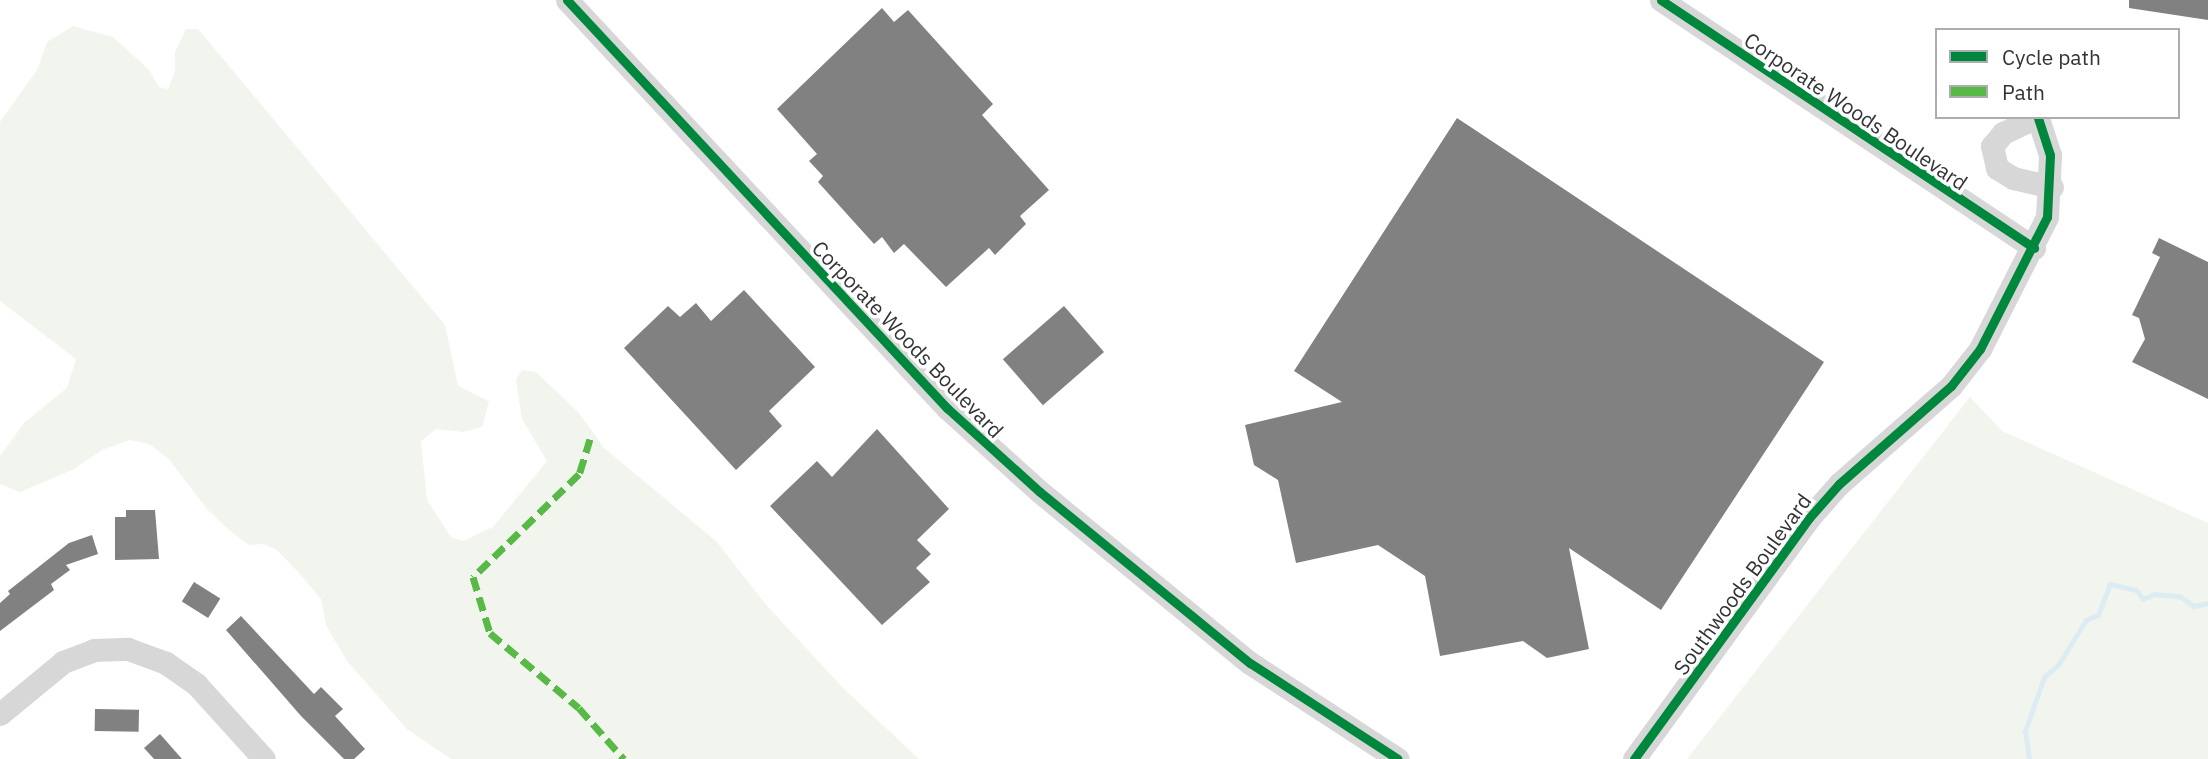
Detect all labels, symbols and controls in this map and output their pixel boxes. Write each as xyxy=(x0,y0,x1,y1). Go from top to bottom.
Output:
street label: Corporate Woods Boulevard xyxy=(1740,27,1972,195)
legend xyxy=(1935,28,2180,119)
text: Cycle path xyxy=(2002,43,2101,71)
text: Path xyxy=(2002,78,2045,106)
street label: Corporate Woods Boulevard xyxy=(807,235,1009,443)
street label: Southwoods Boulevard xyxy=(1668,489,1816,679)

